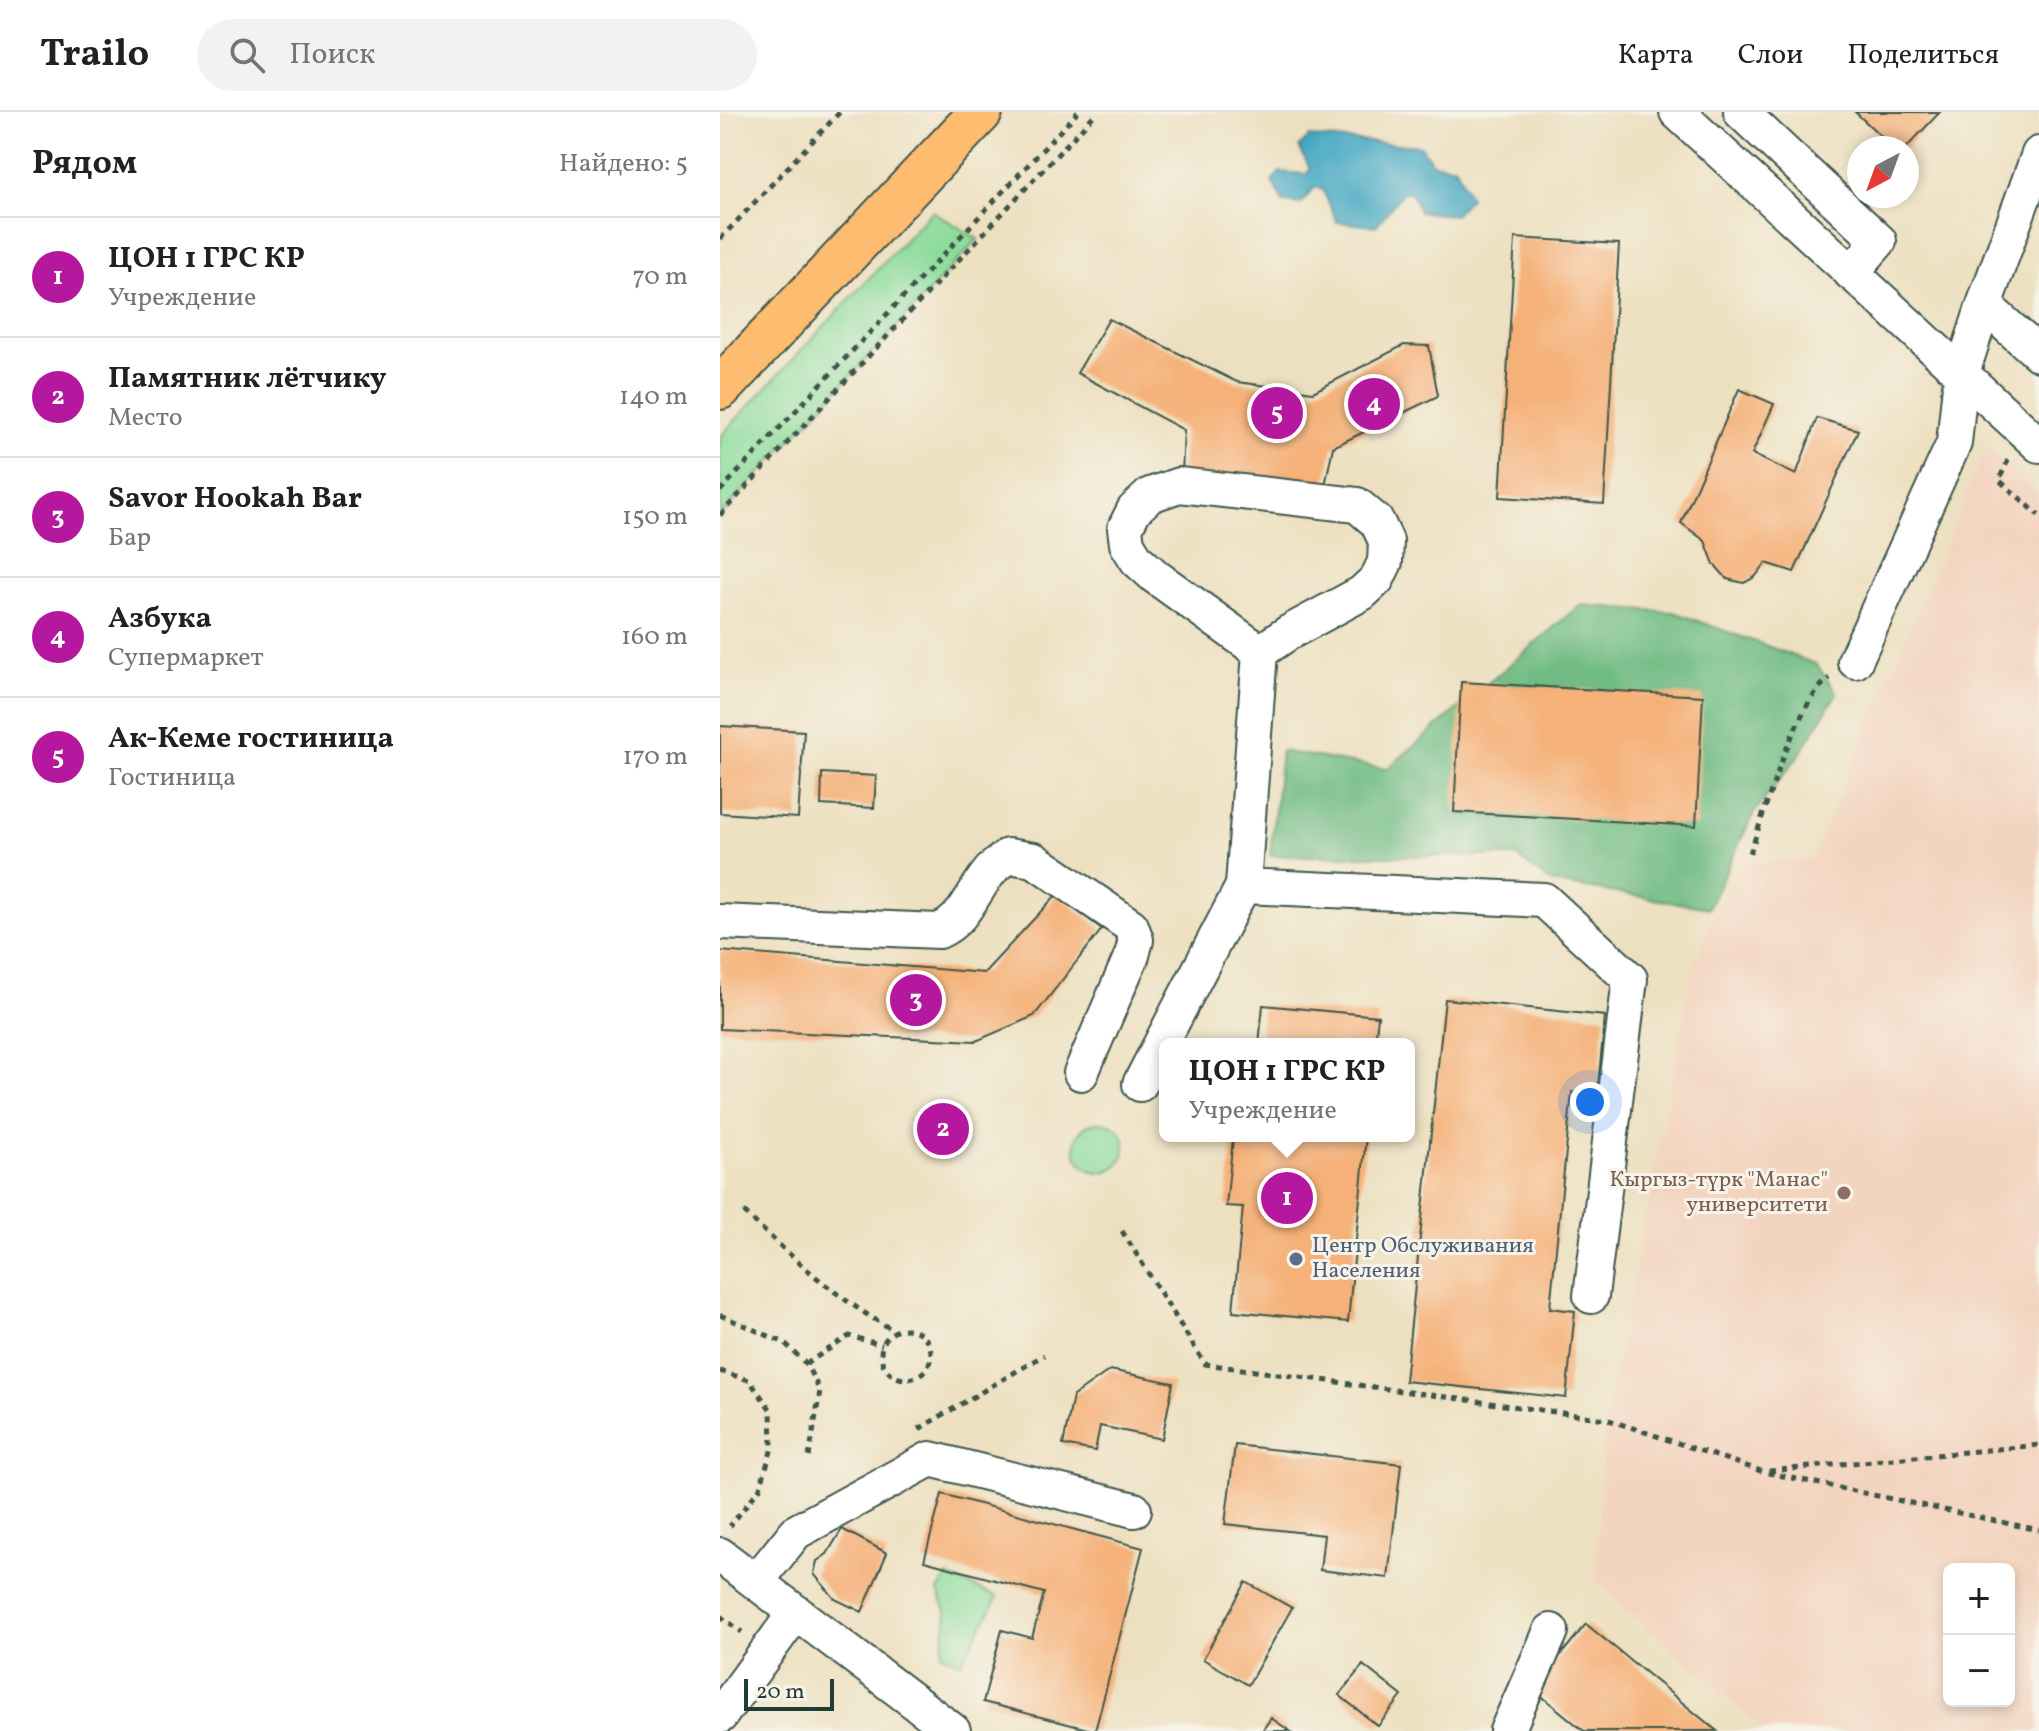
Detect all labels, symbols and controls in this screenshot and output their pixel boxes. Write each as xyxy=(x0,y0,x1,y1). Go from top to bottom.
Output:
search box xyxy=(197,19,757,91)
text: Trailo xyxy=(40,29,149,82)
icon: search xyxy=(225,33,269,77)
text: Поиск xyxy=(289,34,375,76)
text: Карта xyxy=(1618,36,1694,75)
text: Слои xyxy=(1738,36,1803,75)
text: Поделиться xyxy=(1847,36,1999,75)
north arrow xyxy=(1847,136,1919,208)
text: Рядом xyxy=(32,141,137,188)
text: Найдено: 5 xyxy=(559,146,688,182)
text: ЦОН 1 ГРС КР xyxy=(108,238,305,280)
text: 1 xyxy=(53,259,63,295)
text: 70 m xyxy=(633,259,688,295)
text: Учреждение xyxy=(108,280,256,316)
text: Памятник лётчику xyxy=(108,358,387,400)
pin: 4 xyxy=(1348,374,1400,434)
text: 2 xyxy=(51,379,65,415)
text: 140 m xyxy=(619,379,688,415)
pin: 5 xyxy=(1251,383,1303,443)
text: Место xyxy=(108,400,183,436)
text: Savor Hookah Bar xyxy=(108,478,362,520)
text: 3 xyxy=(51,499,65,535)
text: 150 m xyxy=(622,499,688,535)
text: Бар xyxy=(108,520,151,556)
text: Азбука xyxy=(108,598,212,640)
text: 4 xyxy=(50,619,66,655)
text: 160 m xyxy=(621,619,688,655)
text: Супермаркет xyxy=(108,640,264,676)
text: Ак-Кеме гостиница xyxy=(108,718,394,760)
text: 5 xyxy=(52,739,64,775)
text: 170 m xyxy=(623,739,688,775)
text: Гостиница xyxy=(108,760,236,796)
pin: 3 xyxy=(890,970,942,1030)
popup xyxy=(1159,1038,1415,1142)
text: ЦОН 1 ГРС КР xyxy=(1189,1051,1385,1093)
your location xyxy=(1570,1082,1610,1122)
text: Учреждение xyxy=(1189,1093,1337,1129)
pin: 2 xyxy=(917,1099,969,1159)
place label: Кыргыз-түрк "Манас" университети xyxy=(1610,1165,1828,1221)
pin: 1 xyxy=(1261,1168,1313,1228)
marker: Кыргыз-түрк "Манас" университети xyxy=(1835,1184,1853,1202)
place label: Центр Обслуживания Населения xyxy=(1312,1231,1534,1287)
marker: Центр Обслуживания Населения xyxy=(1287,1250,1305,1268)
map controls xyxy=(1943,1563,2015,1707)
button: + xyxy=(1943,1563,2015,1635)
button: − xyxy=(1943,1635,2015,1707)
scale bar xyxy=(744,1675,834,1711)
text: 20 m xyxy=(756,1677,805,1708)

